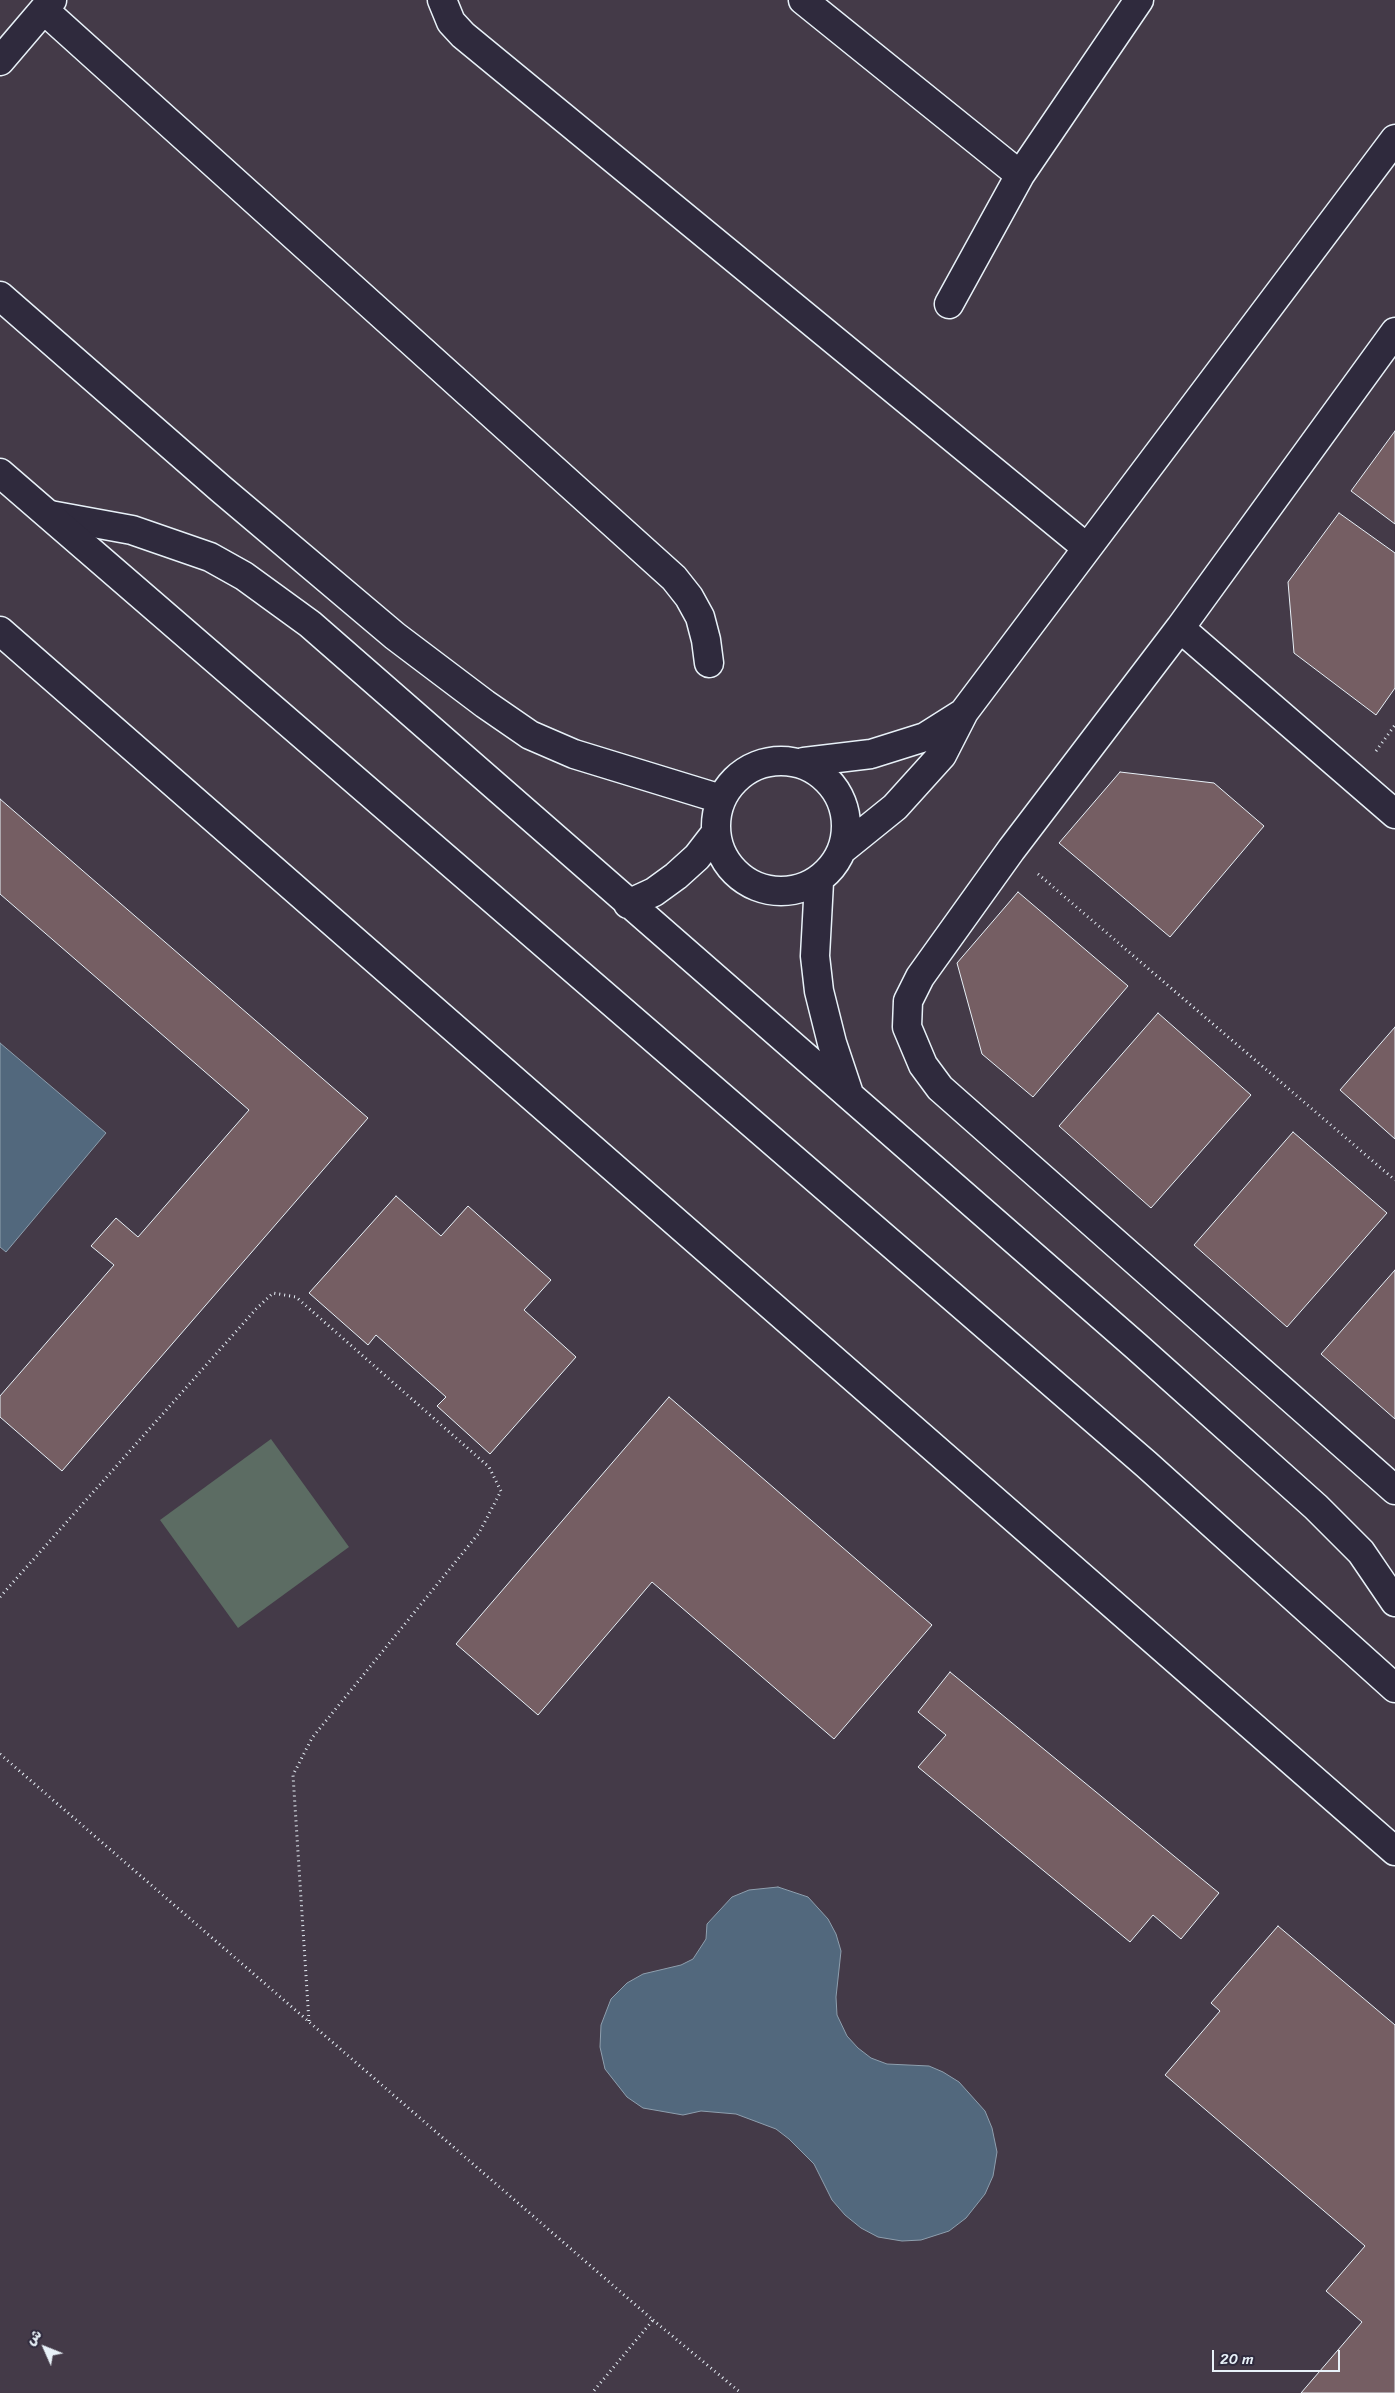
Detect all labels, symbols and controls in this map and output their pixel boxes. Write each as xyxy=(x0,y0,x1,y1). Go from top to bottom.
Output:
north arrow xyxy=(20,2323,70,2373)
text: ش xyxy=(20,2323,48,2351)
scale bar xyxy=(1215,2340,1342,2372)
text: 20 m xyxy=(1220,2346,1254,2372)

